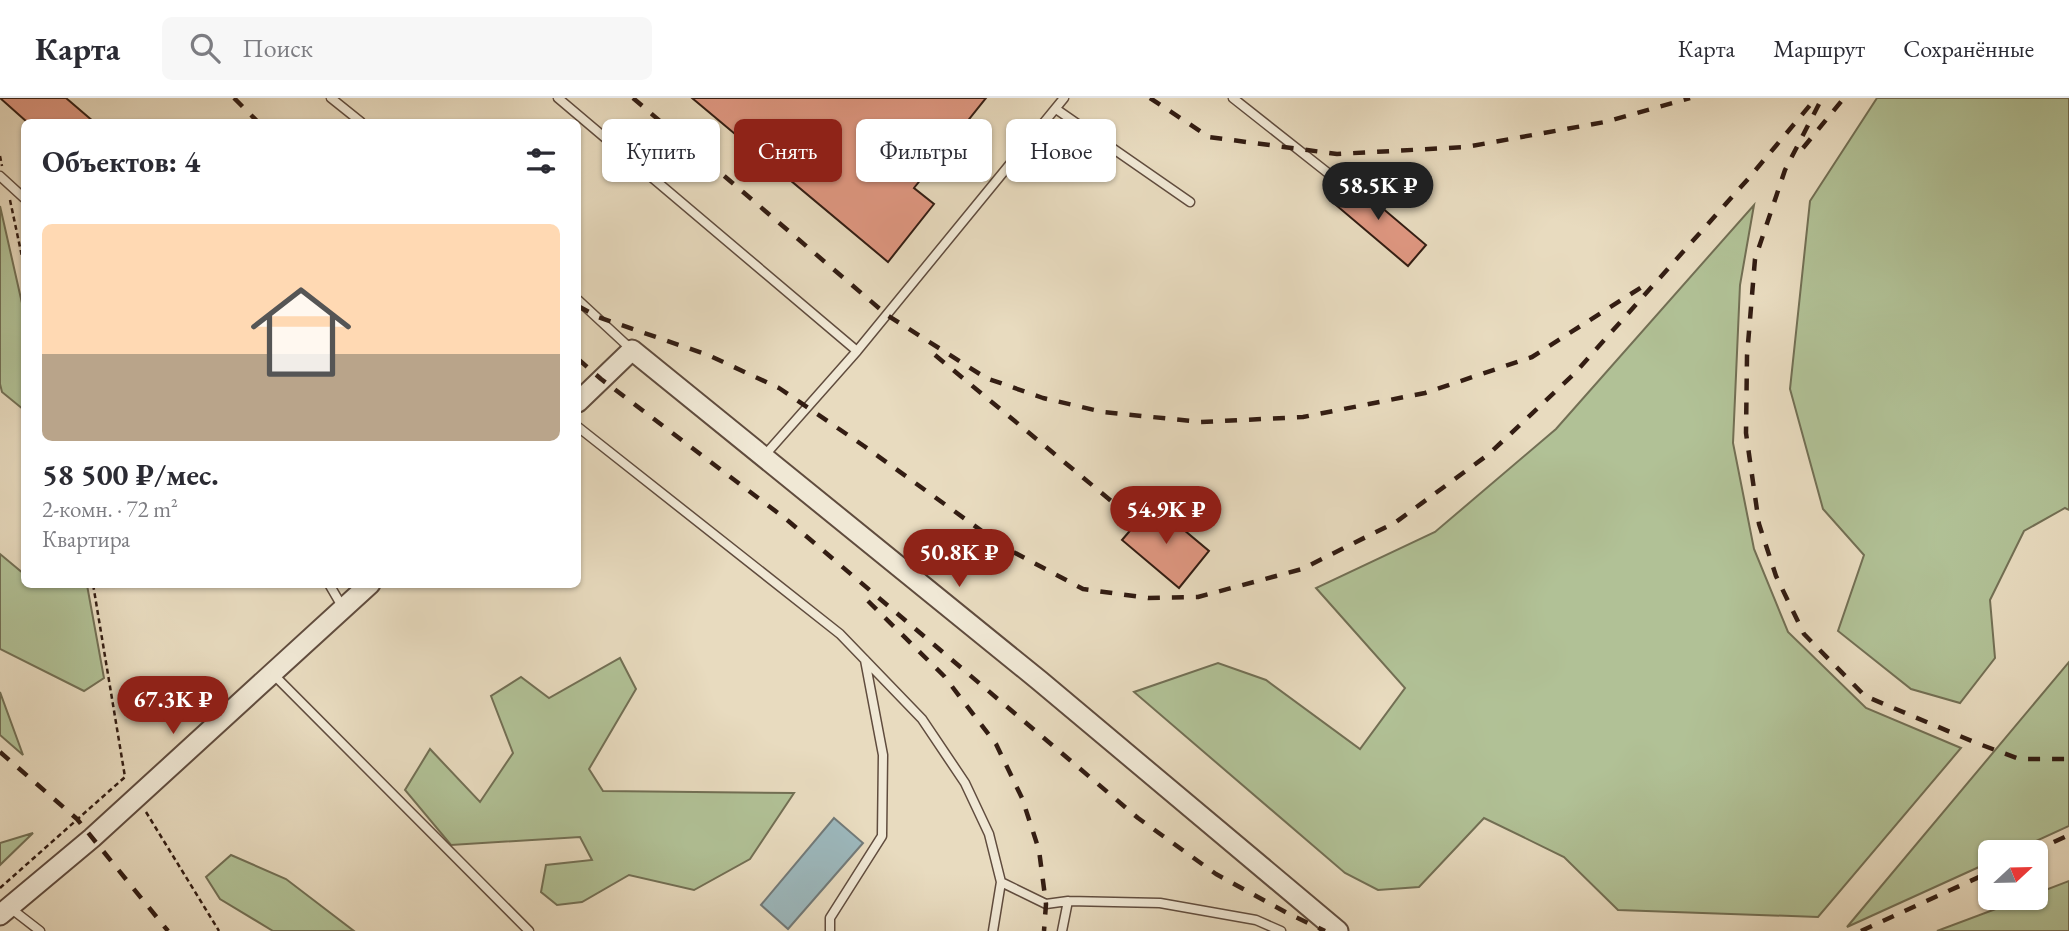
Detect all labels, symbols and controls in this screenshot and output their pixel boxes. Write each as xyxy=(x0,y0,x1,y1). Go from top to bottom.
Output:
search box xyxy=(162,17,652,80)
text: Карта xyxy=(35,27,120,70)
icon: search xyxy=(186,29,224,67)
text: Поиск xyxy=(242,31,313,65)
text: Карта xyxy=(1678,33,1735,64)
text: Маршрут xyxy=(1773,33,1865,64)
text: Сохранённые xyxy=(1903,33,2034,64)
chip: Купить xyxy=(602,119,720,182)
chip: Снять xyxy=(734,119,842,182)
chip: Фильтры xyxy=(856,119,992,182)
chip: Новое xyxy=(1006,119,1116,182)
text: Объектов: 4 xyxy=(42,142,200,181)
icon: filters xyxy=(522,142,560,180)
pin: 58.5K ₽ xyxy=(1313,162,1443,222)
text: 58.5K ₽ xyxy=(1338,170,1418,200)
icon: home xyxy=(238,269,364,395)
text: 58 500 ₽/мес. xyxy=(42,455,219,494)
pin: 54.9K ₽ xyxy=(1101,486,1231,546)
text: 2-комн. · 72 m² xyxy=(42,494,178,524)
text: 54.9K ₽ xyxy=(1126,494,1206,524)
text: Квартира xyxy=(42,524,130,554)
pin: 50.8K ₽ xyxy=(894,530,1024,589)
text: 50.8K ₽ xyxy=(919,537,999,567)
pin: 67.3K ₽ xyxy=(108,676,238,736)
text: 67.3K ₽ xyxy=(133,684,213,714)
north arrow xyxy=(1978,840,2048,910)
map controls xyxy=(1978,840,2048,910)

